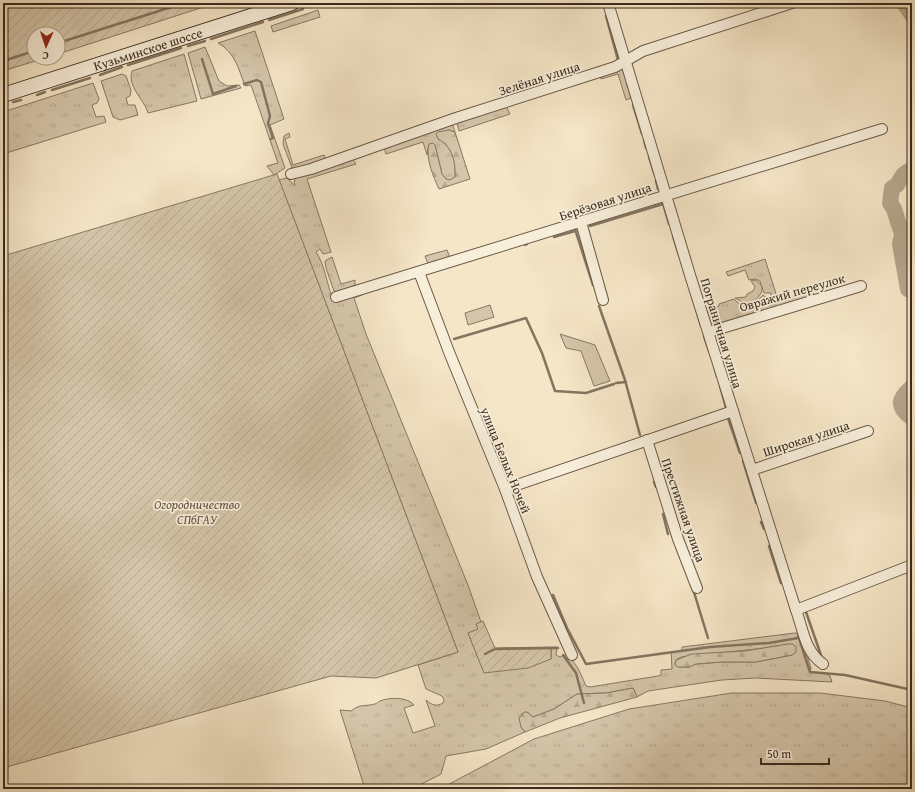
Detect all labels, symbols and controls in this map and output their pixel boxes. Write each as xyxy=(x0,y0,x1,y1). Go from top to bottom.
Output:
street label: Кузьминское шоссе xyxy=(91,23,205,76)
north arrow xyxy=(26,26,66,66)
text: С xyxy=(42,48,49,64)
street label: Зелёная улица xyxy=(496,56,583,101)
street label: Берёзовая улица xyxy=(557,177,654,225)
street label: Овражий переулок xyxy=(737,268,847,317)
street label: Пограничная улица xyxy=(696,276,748,391)
street label: улица Белых Ночей xyxy=(475,403,536,516)
street label: Широкая улица xyxy=(761,415,853,461)
street label: Престижная улица xyxy=(657,456,711,566)
park label: Огородничество СПбГАУ xyxy=(154,495,240,529)
scale bar xyxy=(761,740,829,766)
text: 50 m xyxy=(767,745,791,762)

